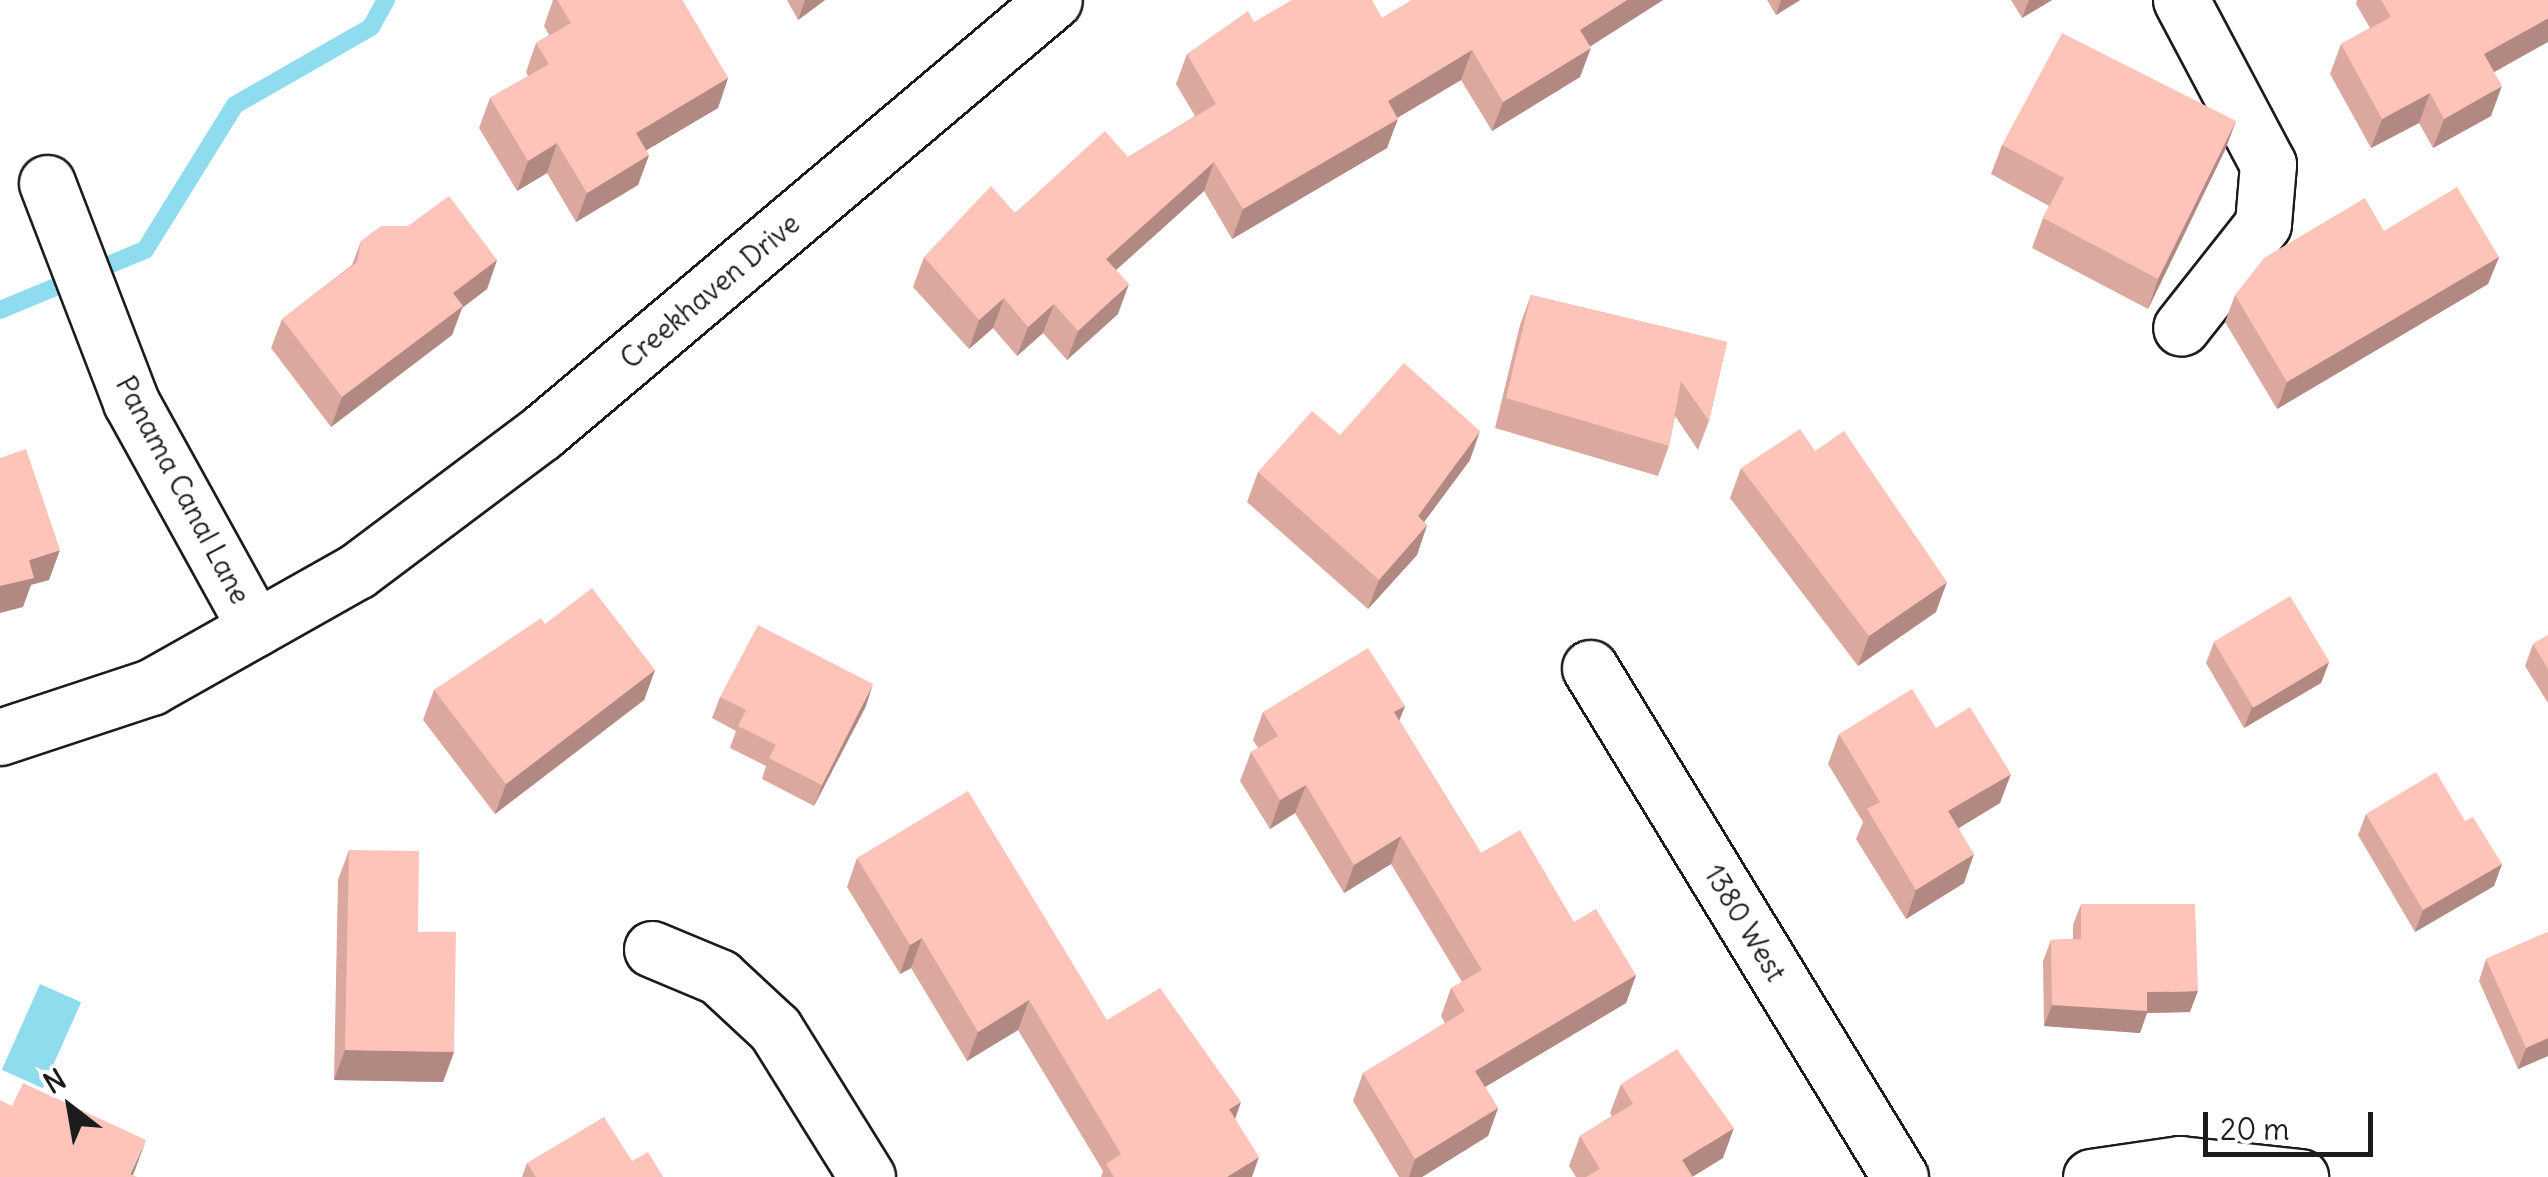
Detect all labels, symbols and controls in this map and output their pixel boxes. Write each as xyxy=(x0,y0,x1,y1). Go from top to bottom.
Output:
street label: Creekhaven Drive xyxy=(614,206,806,376)
street label: Panama Canal Lane xyxy=(109,370,257,610)
street label: 1380 West xyxy=(1697,859,1793,987)
north arrow xyxy=(20,1057,120,1157)
text: N xyxy=(37,1061,72,1102)
scale bar xyxy=(2208,1092,2378,1154)
text: 20 m xyxy=(2220,1110,2290,1148)

